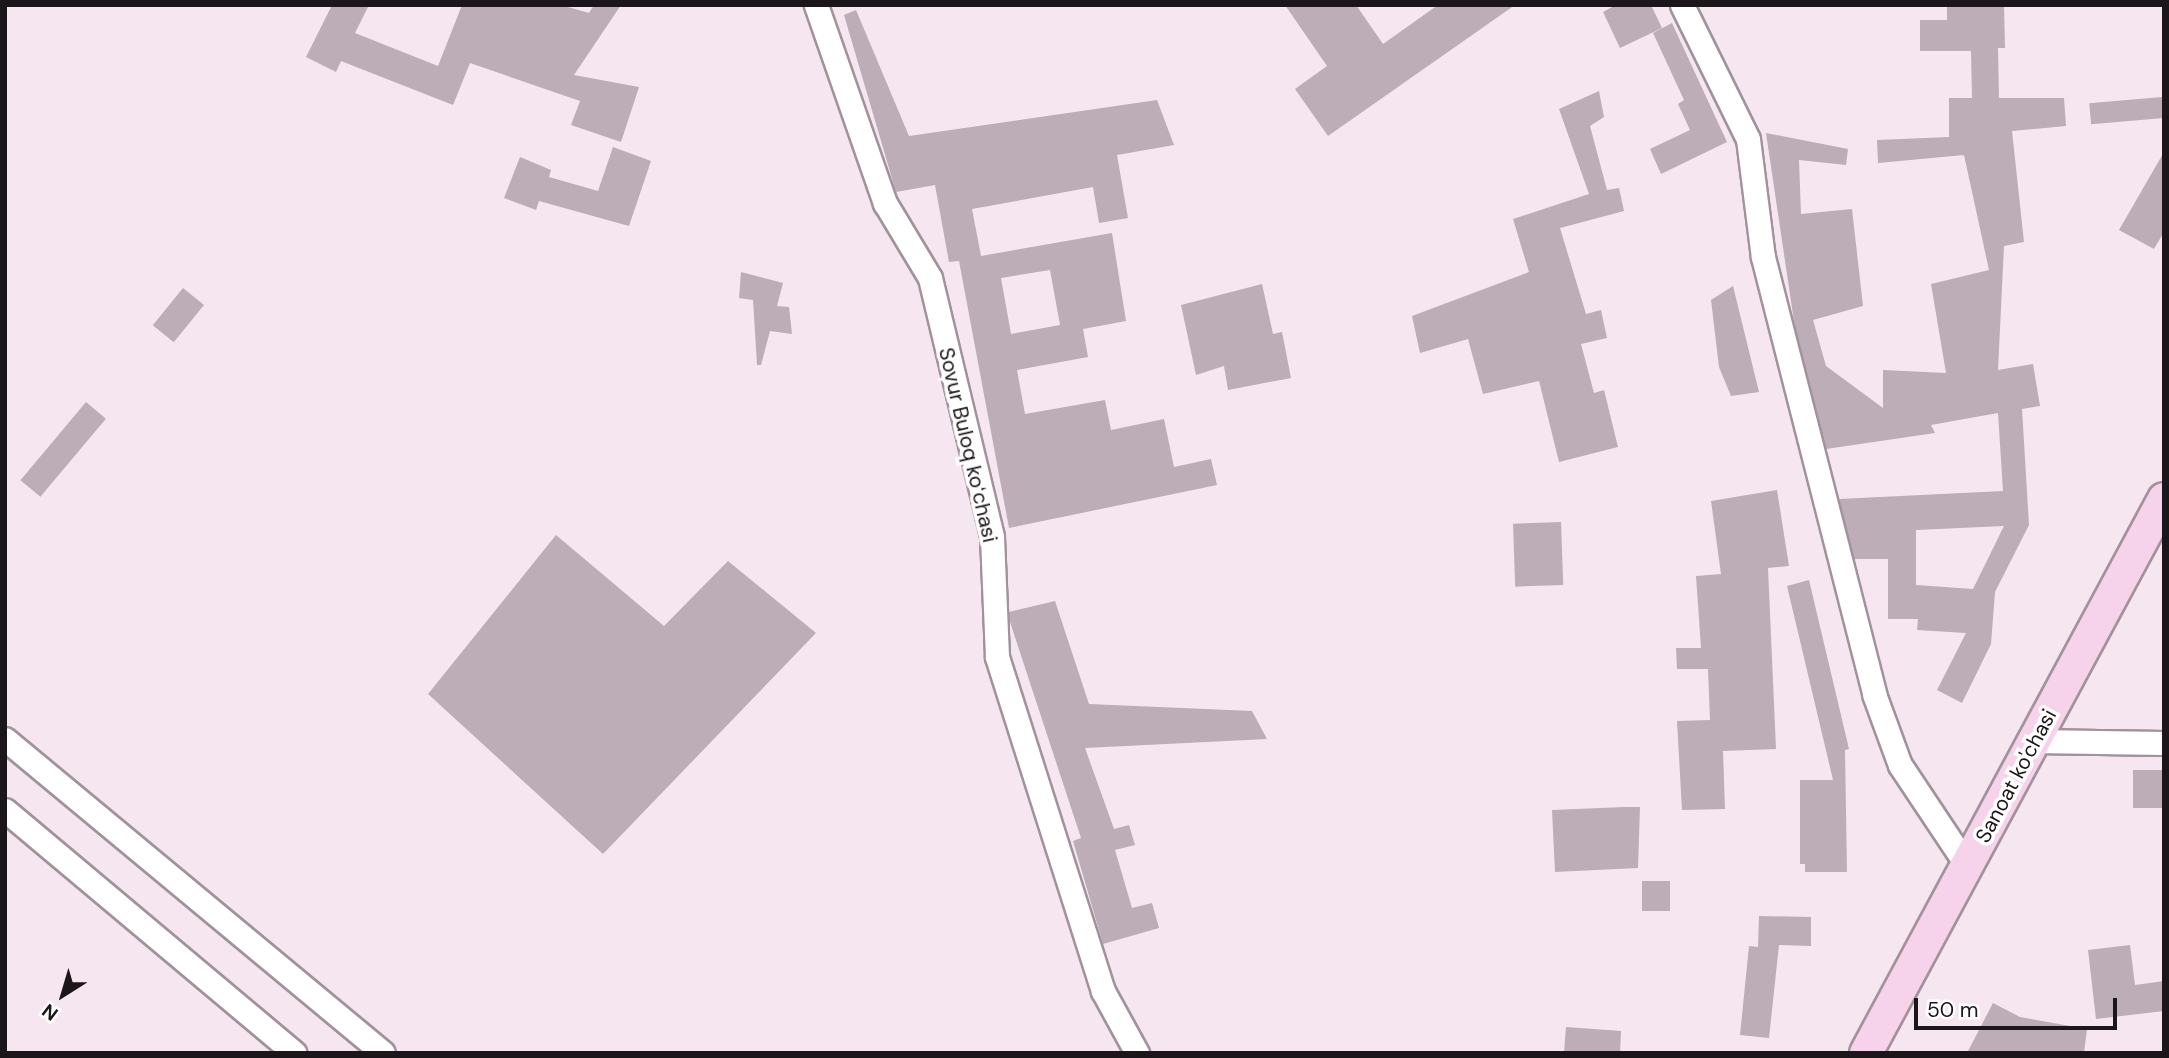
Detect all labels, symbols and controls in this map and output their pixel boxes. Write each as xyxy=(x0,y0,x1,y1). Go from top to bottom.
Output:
street label: Sovur Buloq koʻchasi xyxy=(933,345,1003,545)
street label: Sanoat ko'chasi xyxy=(1970,705,2062,847)
north arrow xyxy=(28,960,98,1030)
scale bar xyxy=(1917,984,2120,1028)
text: 50 m xyxy=(1927,996,1978,1024)
text: N xyxy=(37,998,63,1026)

